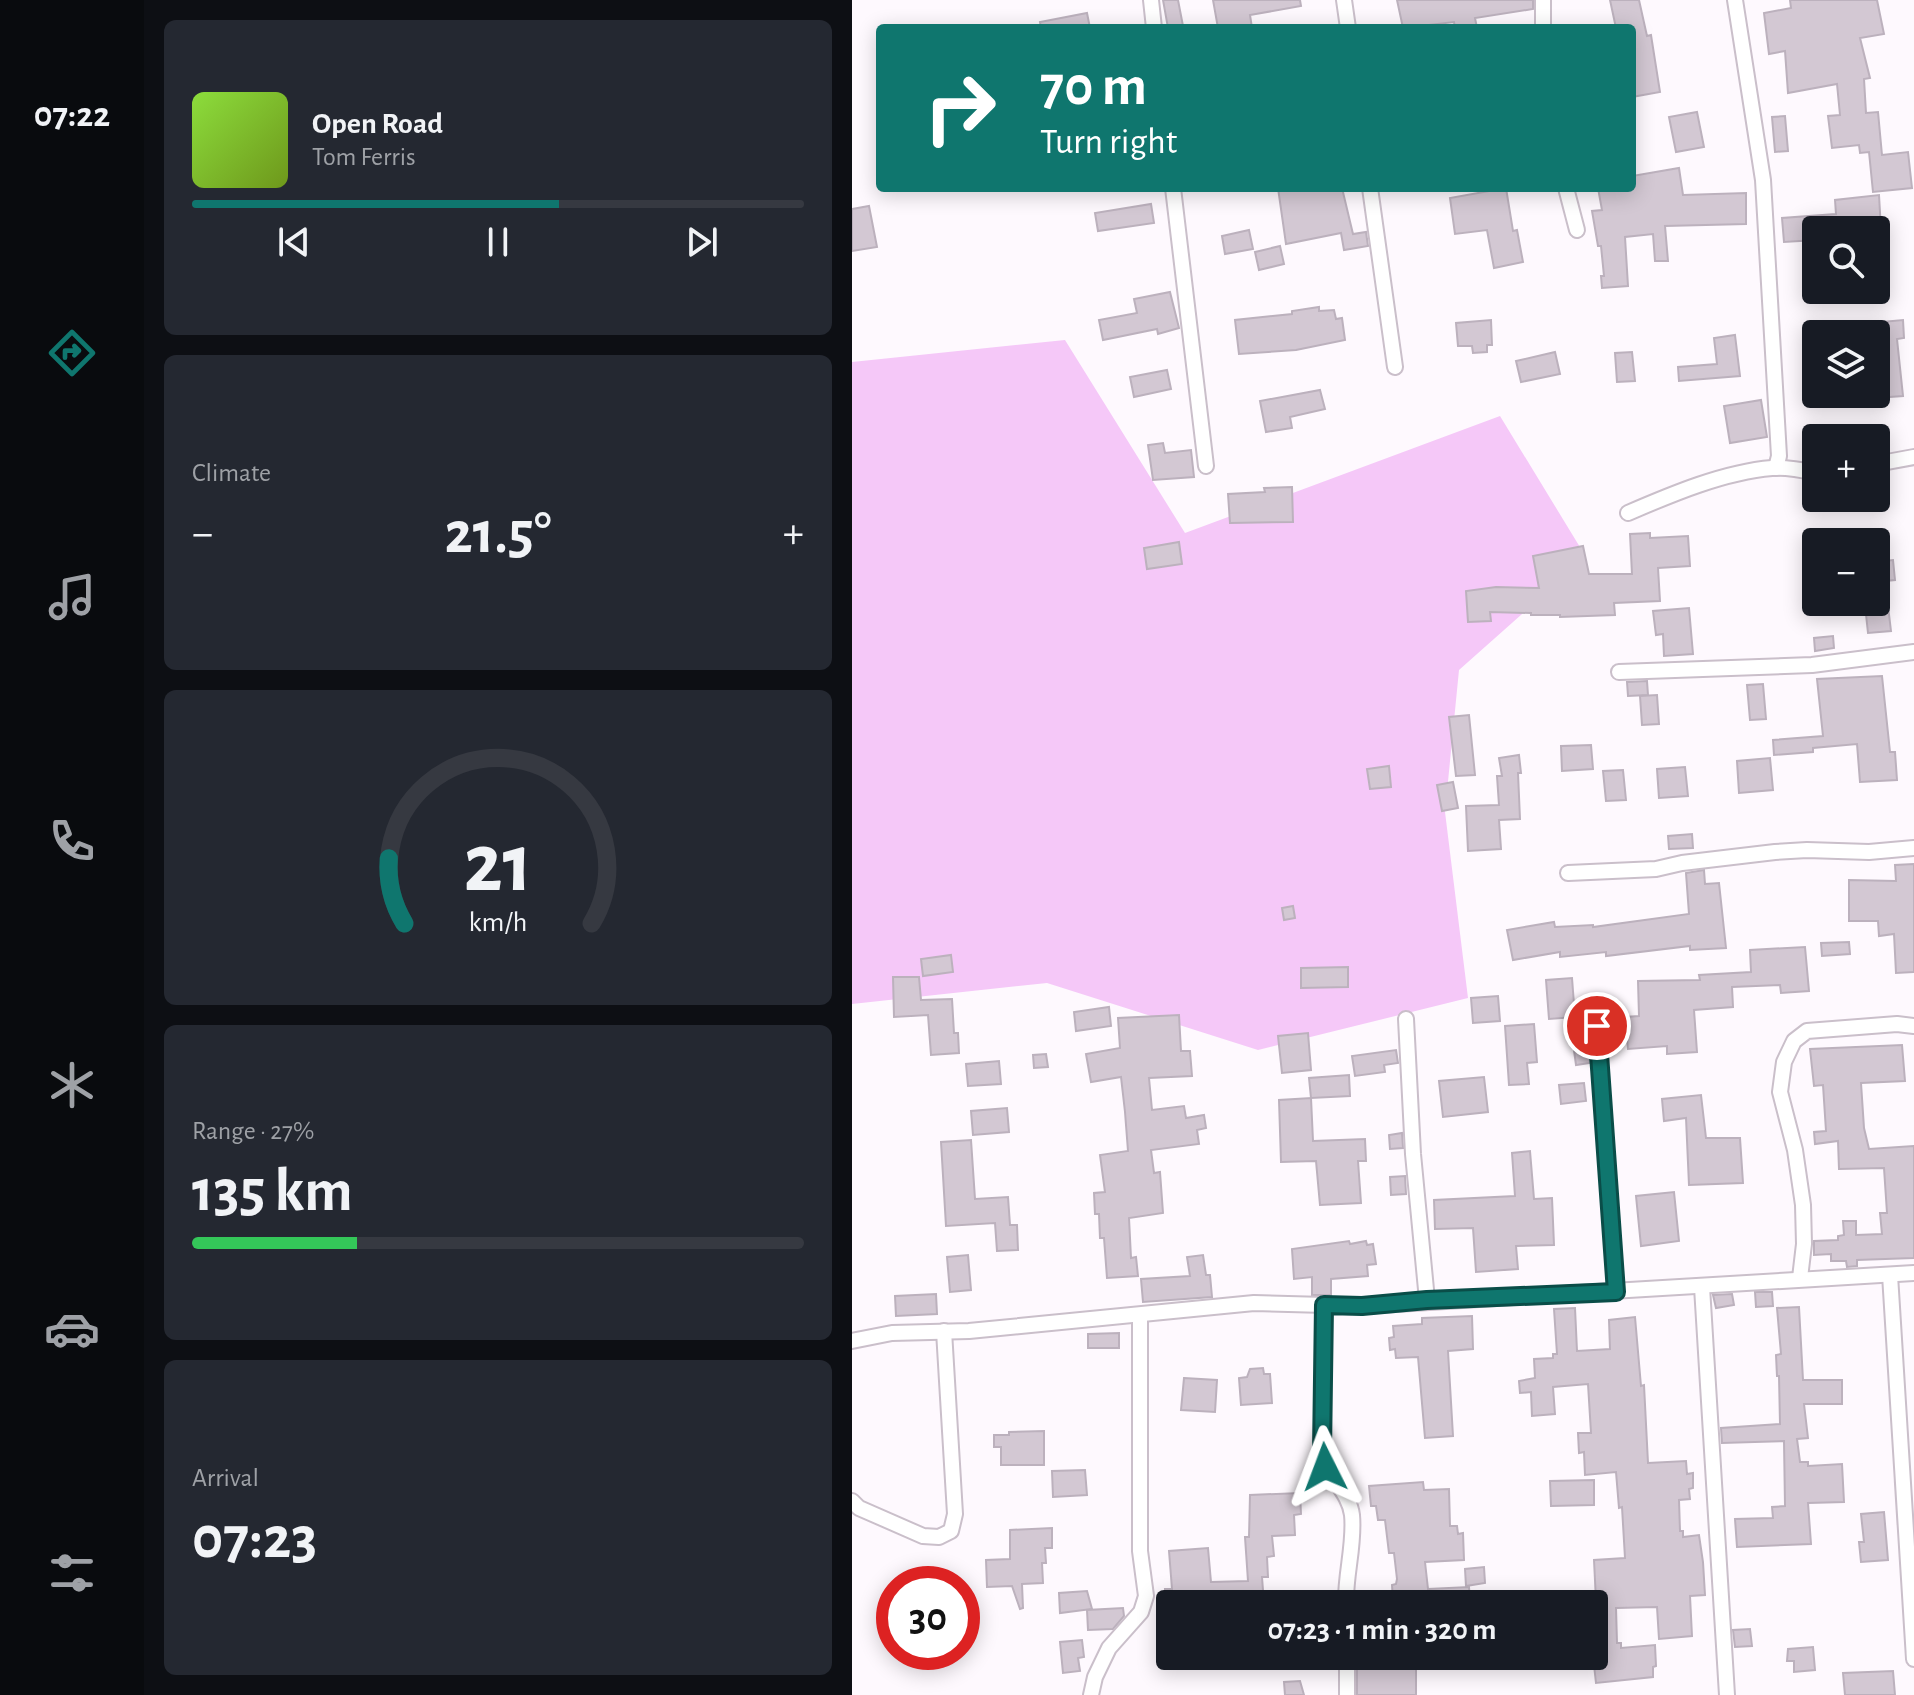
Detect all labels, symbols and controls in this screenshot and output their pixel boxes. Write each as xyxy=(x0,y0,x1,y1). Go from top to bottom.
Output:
icon: right xyxy=(908,56,1012,160)
text: 70 m xyxy=(1040,59,1147,115)
text: 07:22 xyxy=(34,97,110,133)
text: Open Road xyxy=(312,109,443,139)
text: Turn right xyxy=(1040,124,1177,160)
text: Tom Ferris xyxy=(312,144,416,170)
map controls xyxy=(1802,216,1890,616)
button: search xyxy=(1802,216,1890,304)
icon: previous xyxy=(272,220,316,264)
icon: pause xyxy=(476,220,520,264)
icon: next xyxy=(680,220,724,264)
button: layers xyxy=(1802,320,1890,408)
icon: directions xyxy=(44,325,100,381)
button: + xyxy=(1802,424,1890,512)
text: Climate xyxy=(192,460,271,486)
text: 21.5° xyxy=(444,504,552,564)
text: − xyxy=(192,512,213,556)
text: + xyxy=(783,512,804,556)
button: − xyxy=(1802,528,1890,616)
icon: music xyxy=(44,569,100,625)
icon: phone xyxy=(44,813,100,869)
text: 21 xyxy=(463,822,533,906)
text: km/h xyxy=(469,908,527,937)
pin xyxy=(1563,992,1631,1060)
icon: arrive xyxy=(1575,1004,1619,1048)
icon: climate xyxy=(44,1057,100,1113)
text: Range · 27% xyxy=(192,1118,314,1144)
text: 135 km xyxy=(192,1162,353,1222)
icon: car xyxy=(44,1301,100,1357)
position arrow xyxy=(1283,1425,1367,1509)
text: Arrival xyxy=(192,1465,259,1491)
text: 07:23 xyxy=(192,1509,317,1569)
icon: filters xyxy=(44,1545,100,1601)
speed limit sign: 30 xyxy=(876,1566,980,1670)
text: 07:23 · 1 min · 320 m xyxy=(1267,1615,1497,1645)

